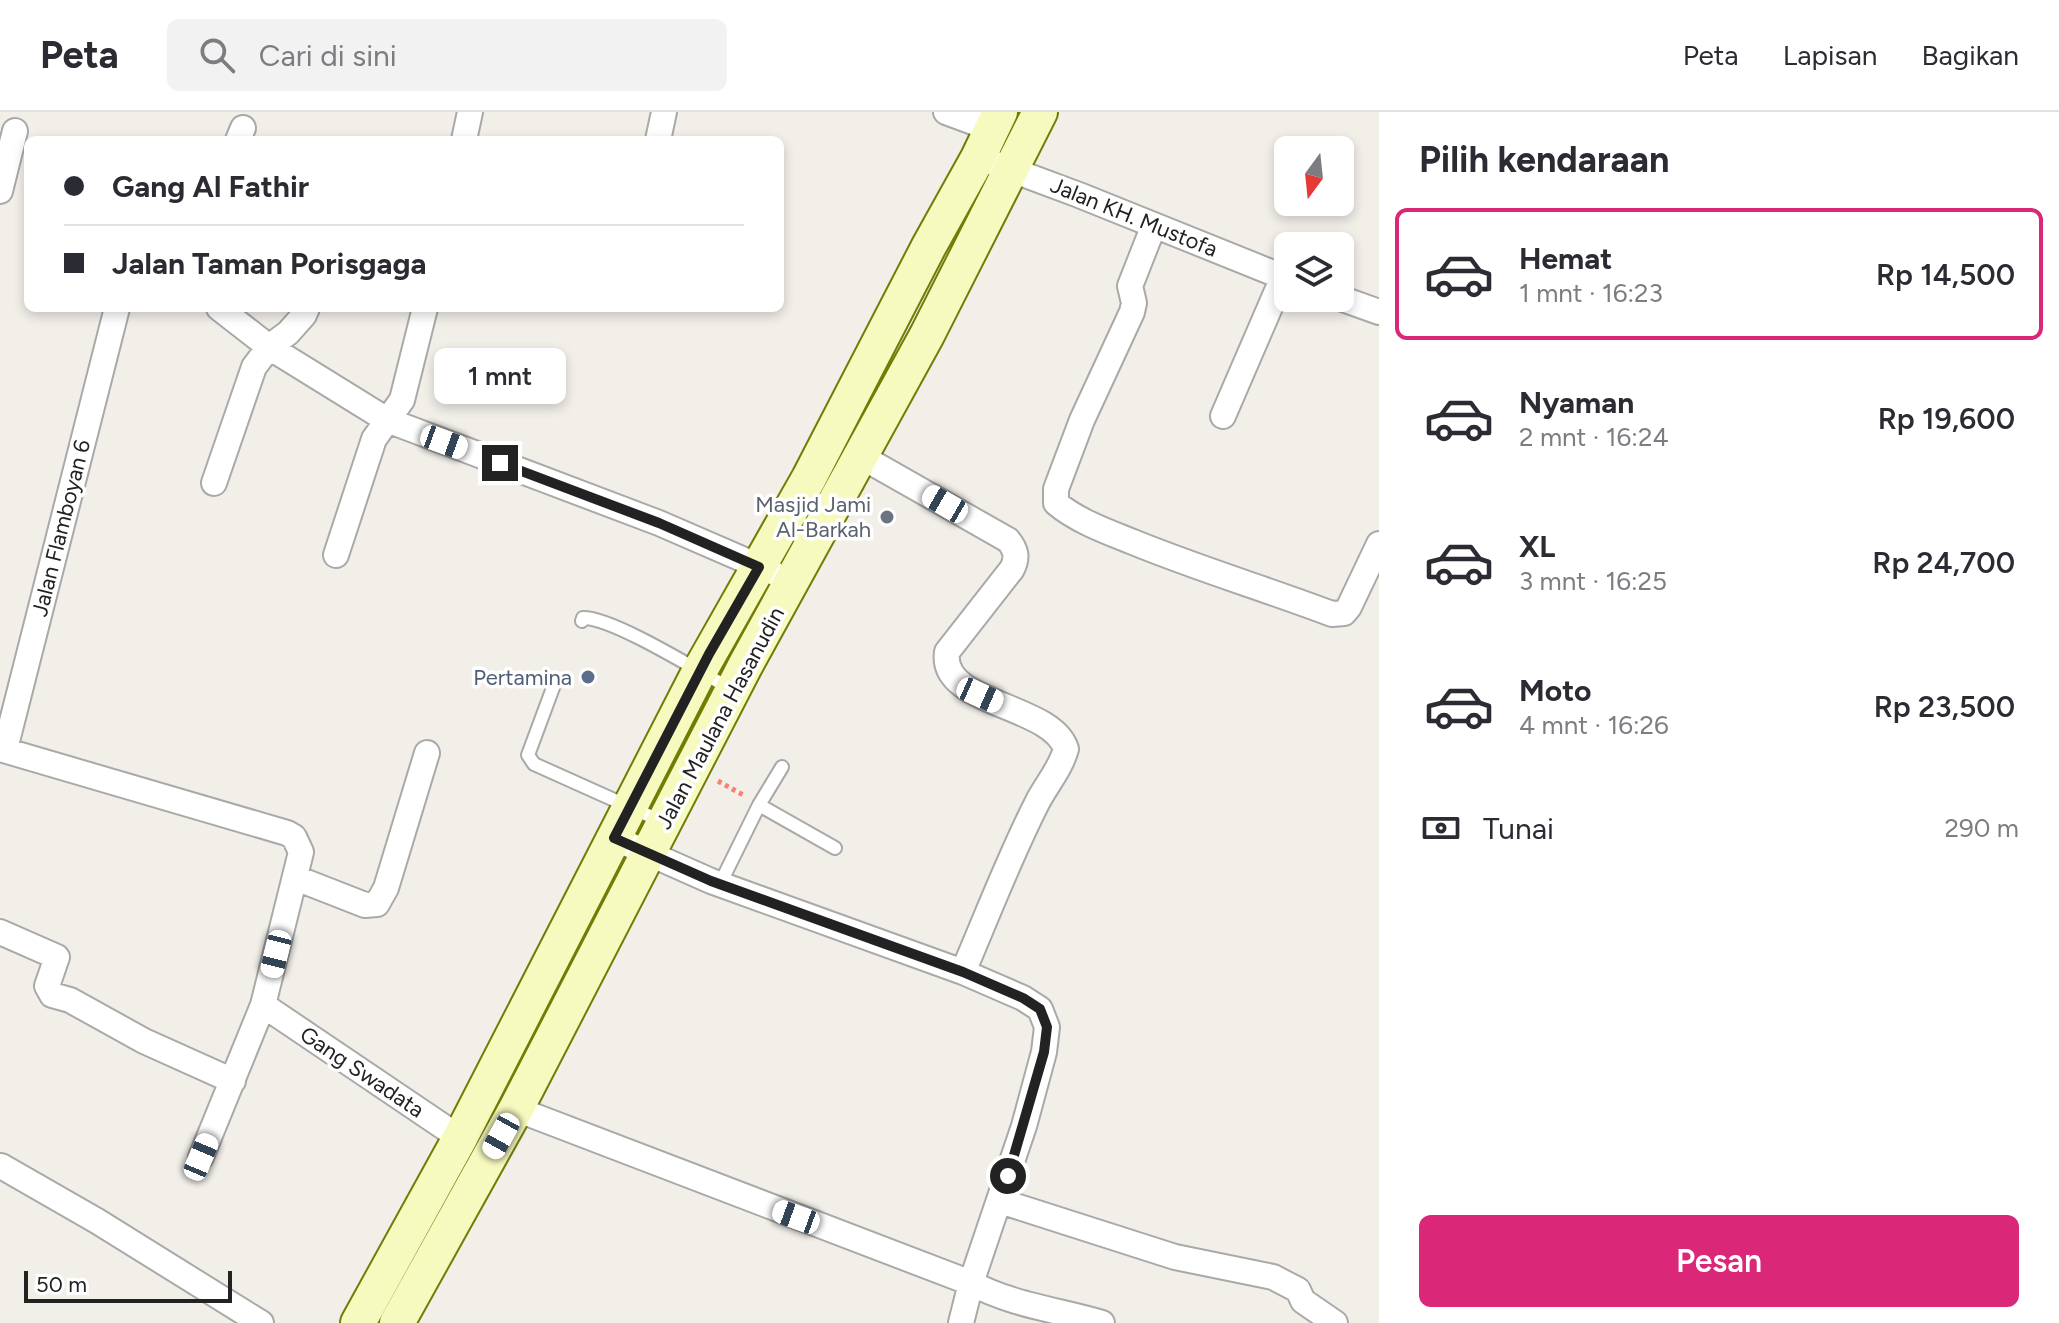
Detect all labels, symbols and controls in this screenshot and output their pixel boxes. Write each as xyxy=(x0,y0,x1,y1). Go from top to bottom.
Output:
search box xyxy=(167,19,727,91)
text: Peta xyxy=(40,32,119,78)
icon: search xyxy=(195,33,239,77)
text: Cari di sini xyxy=(259,37,397,74)
text: Peta xyxy=(1683,38,1739,72)
text: Lapisan xyxy=(1783,38,1877,72)
text: Bagikan xyxy=(1921,38,2019,72)
north arrow xyxy=(1274,136,1354,216)
map controls xyxy=(1274,136,1354,312)
text: Pilih kendaraan xyxy=(1419,138,1669,181)
text: Gang Al Fathir xyxy=(112,168,309,205)
street label: Jalan KH. Mustofa xyxy=(1047,171,1221,263)
button: layers xyxy=(1274,232,1354,312)
icon: car xyxy=(1423,238,1495,310)
text: Hemat xyxy=(1519,240,1612,277)
text: Jalan Taman Porisgaga xyxy=(112,245,426,282)
text: Rp 14,500 xyxy=(1876,256,2015,293)
text: 1 mnt · 16:23 xyxy=(1519,277,1663,309)
callout: 1 mnt xyxy=(434,347,566,403)
text: 1 mnt xyxy=(468,360,532,392)
icon: car xyxy=(1423,382,1495,454)
text: Nyaman xyxy=(1519,384,1634,421)
text: Rp 19,600 xyxy=(1878,400,2015,437)
text: 2 mnt · 16:24 xyxy=(1519,421,1669,453)
car xyxy=(417,423,471,461)
street label: Jalan Flamboyan 6 xyxy=(26,437,96,619)
route end xyxy=(482,445,518,481)
car xyxy=(918,482,972,526)
place label: Masjid Jami Al-Barkah xyxy=(755,491,871,543)
marker: Masjid Jami Al-Barkah xyxy=(878,508,896,526)
icon: car xyxy=(1423,526,1495,598)
text: XL xyxy=(1519,528,1555,565)
text: Rp 24,700 xyxy=(1872,544,2015,581)
text: 3 mnt · 16:25 xyxy=(1519,565,1667,597)
street label: Jalan Maulana Hasanudin xyxy=(650,602,790,834)
place label: Pertamina xyxy=(473,664,572,691)
marker: Pertamina xyxy=(579,668,597,686)
icon: car xyxy=(1423,670,1495,742)
text: Moto xyxy=(1519,672,1591,709)
car xyxy=(953,674,1007,716)
text: Rp 23,500 xyxy=(1874,688,2015,725)
text: 4 mnt · 16:26 xyxy=(1519,709,1669,741)
icon: cash xyxy=(1419,806,1463,850)
text: Tunai xyxy=(1483,810,1554,847)
text: 290 m xyxy=(1945,812,2019,844)
car xyxy=(259,928,293,980)
street label: Gang Swadata xyxy=(295,1021,429,1123)
car xyxy=(479,1109,523,1163)
car xyxy=(181,1130,221,1184)
route start xyxy=(990,1158,1026,1194)
car xyxy=(769,1198,823,1236)
button: Pesan xyxy=(1419,1215,2019,1307)
scale bar xyxy=(24,1267,232,1303)
text: 50 m xyxy=(36,1271,87,1298)

